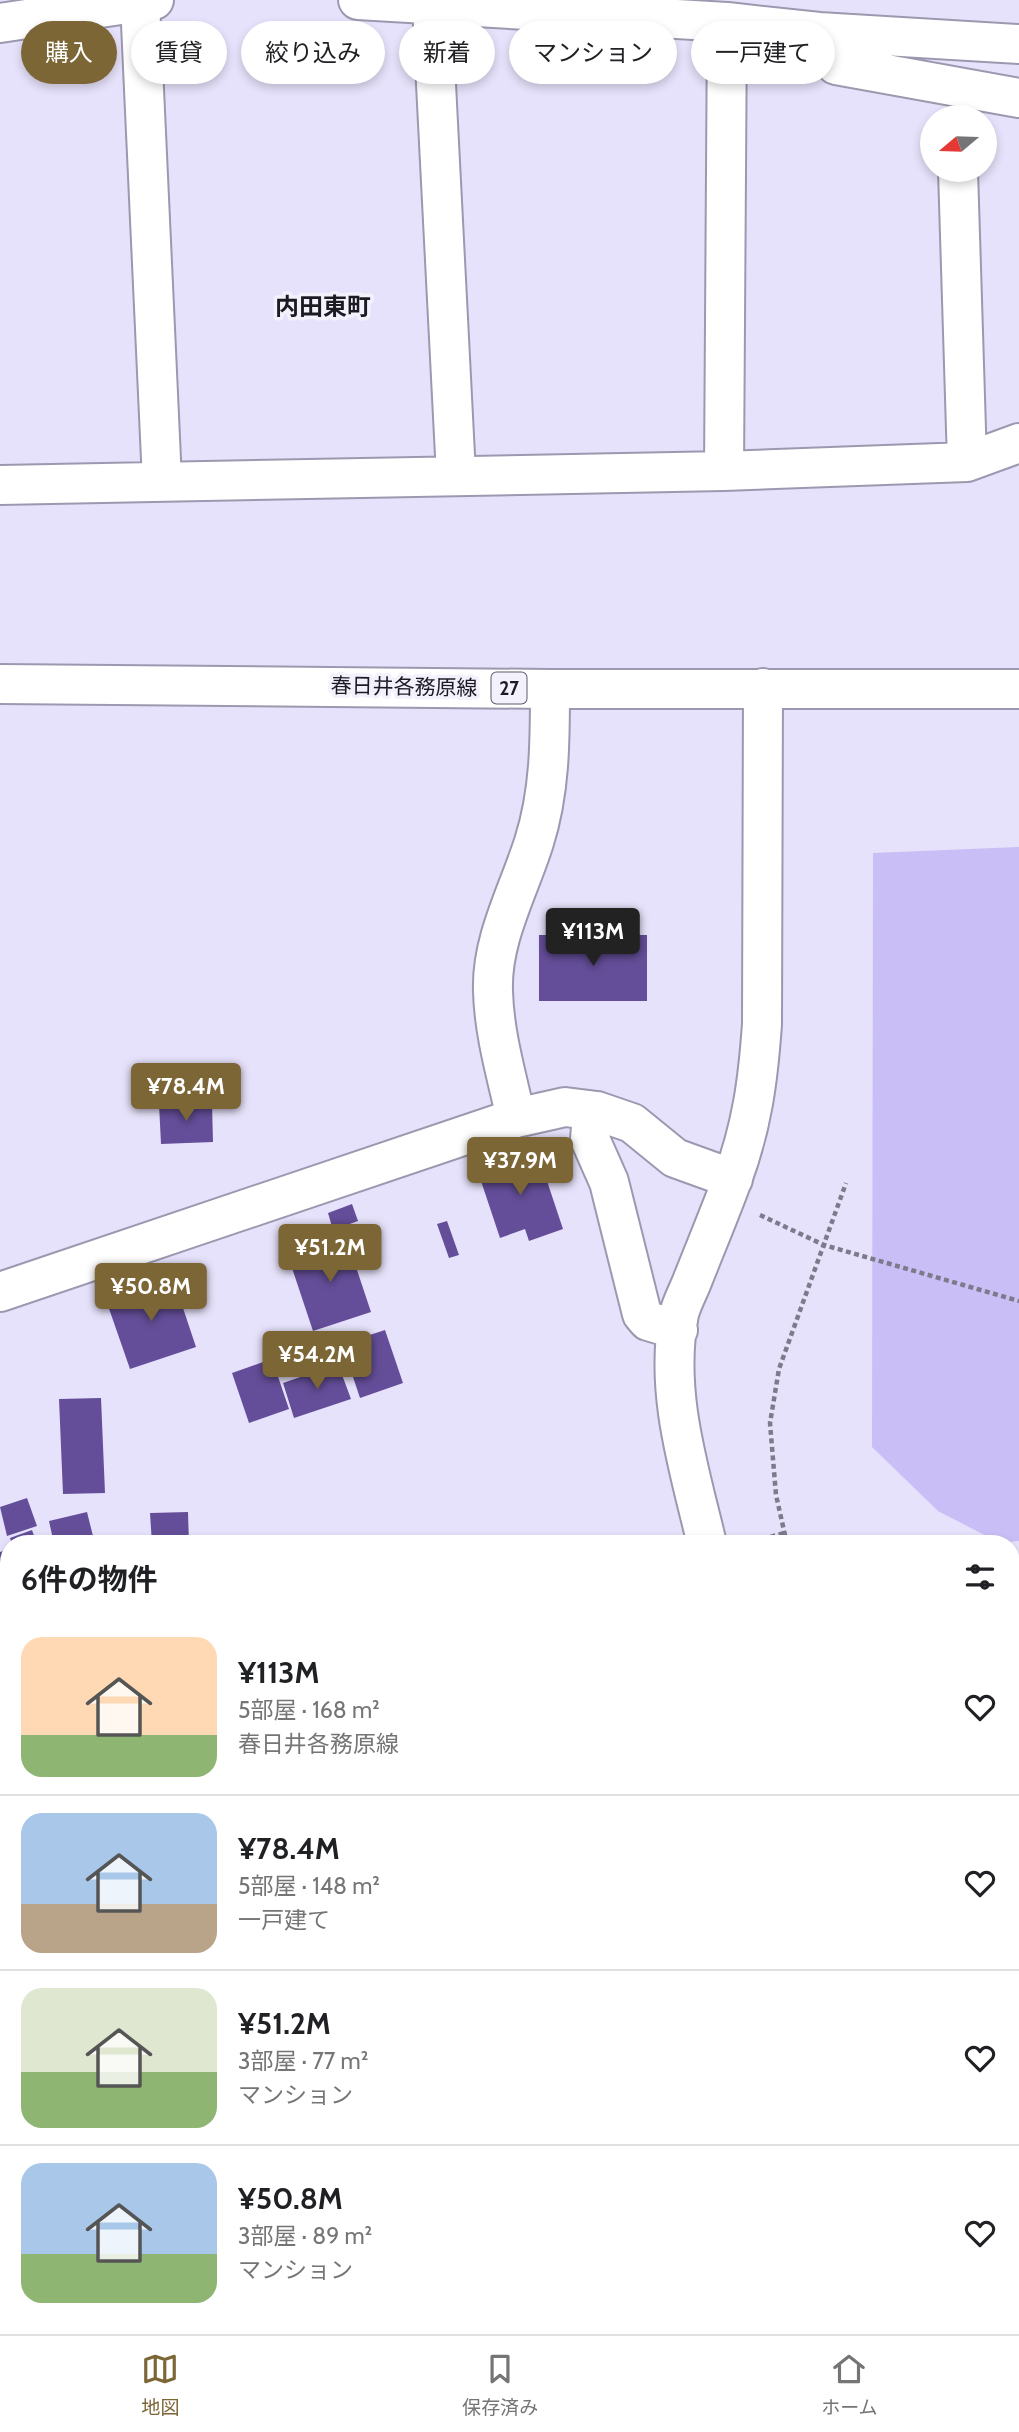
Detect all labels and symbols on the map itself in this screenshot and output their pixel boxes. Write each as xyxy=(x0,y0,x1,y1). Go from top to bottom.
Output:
north arrow xyxy=(920,105,998,182)
district label: 内田東町 xyxy=(275,292,371,321)
street label: 春日井各務原線 xyxy=(330,673,478,700)
road number: 27 xyxy=(491,673,526,704)
pin: ¥113M xyxy=(544,908,642,968)
pin: ¥78.4M xyxy=(129,1064,243,1123)
pin: ¥37.9M xyxy=(463,1138,577,1197)
pin: ¥51.2M xyxy=(273,1224,387,1284)
pin: ¥50.8M xyxy=(94,1264,208,1323)
pin: ¥54.2M xyxy=(260,1332,374,1391)

